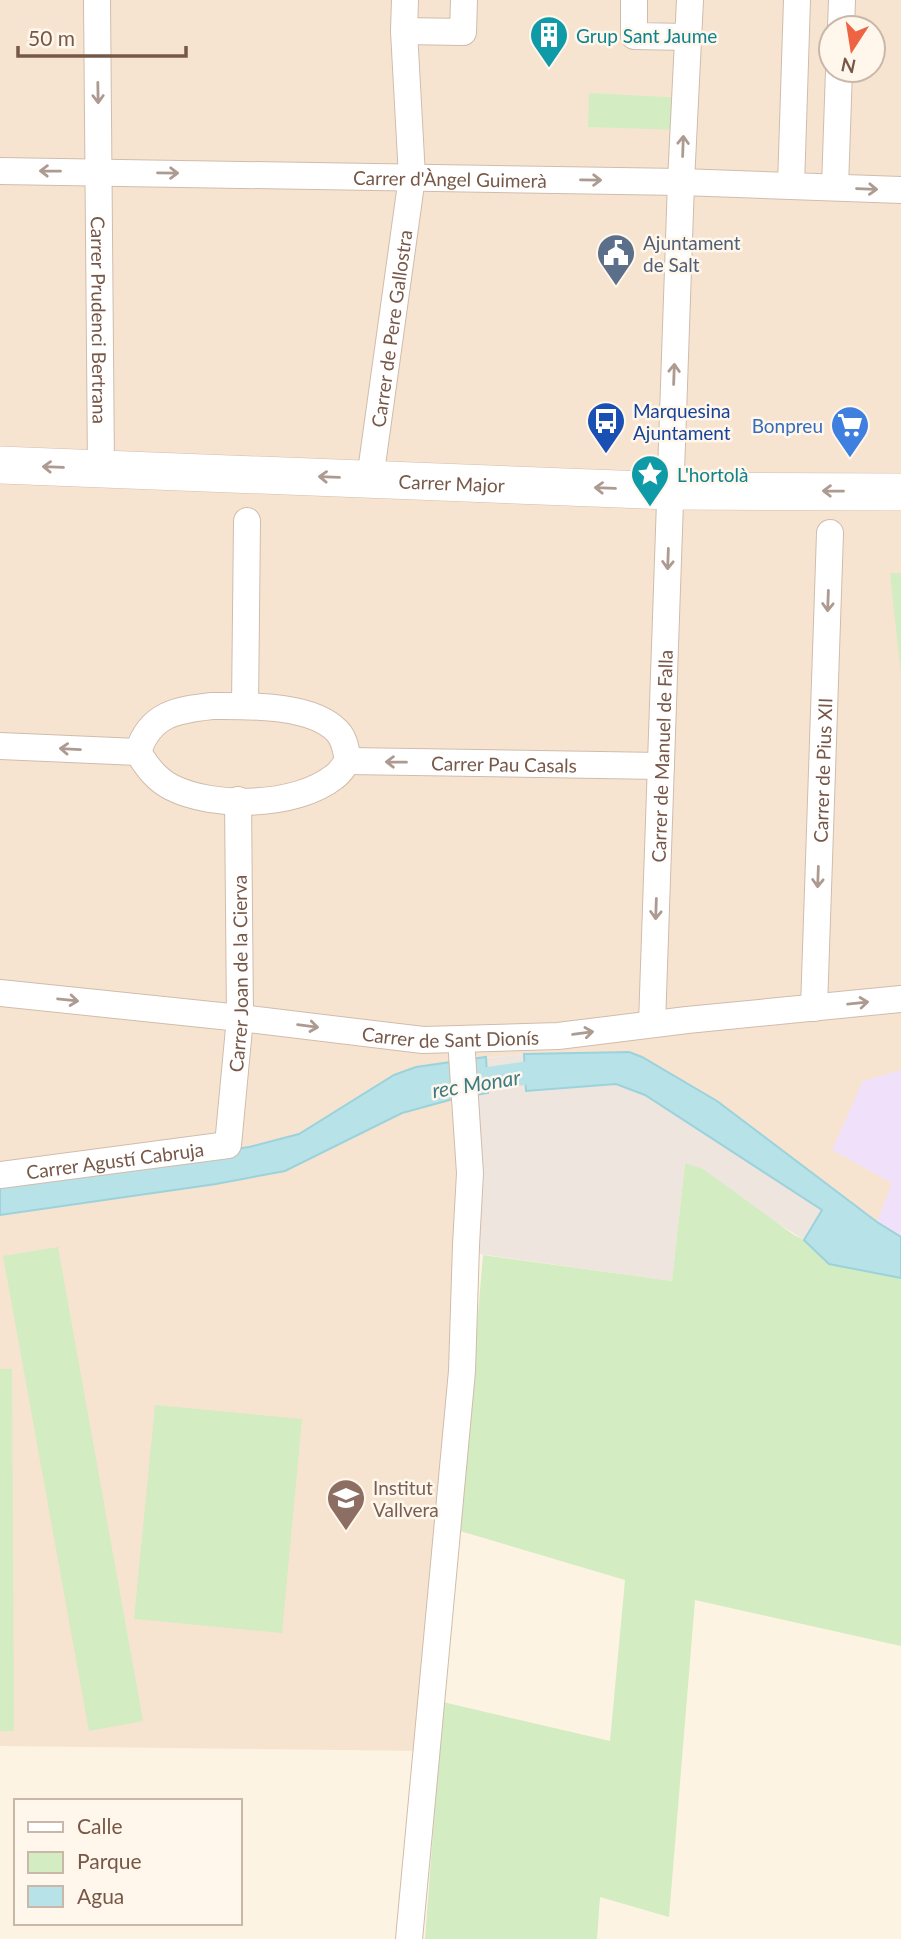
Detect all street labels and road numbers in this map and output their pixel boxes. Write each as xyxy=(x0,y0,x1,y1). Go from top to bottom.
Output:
street label: Carrer d'Àngel Guimerà xyxy=(353,165,547,191)
street label: Carrer Prudenci Bertrana xyxy=(87,216,112,424)
street label: Carrer de Pere Gallostra xyxy=(366,228,416,429)
street label: Carrer Major xyxy=(398,469,505,496)
street label: Carrer de Manuel de Falla xyxy=(646,649,676,863)
street label: Carrer de Pius XII xyxy=(808,697,836,843)
street label: Carrer Pau Casals xyxy=(431,751,577,776)
street label: Carrer Joan de la Cierva xyxy=(223,875,252,1073)
street label: Carrer de Sant Dionís xyxy=(361,1021,539,1052)
street label: Carrer Agustí Cabruja xyxy=(25,1137,205,1183)

